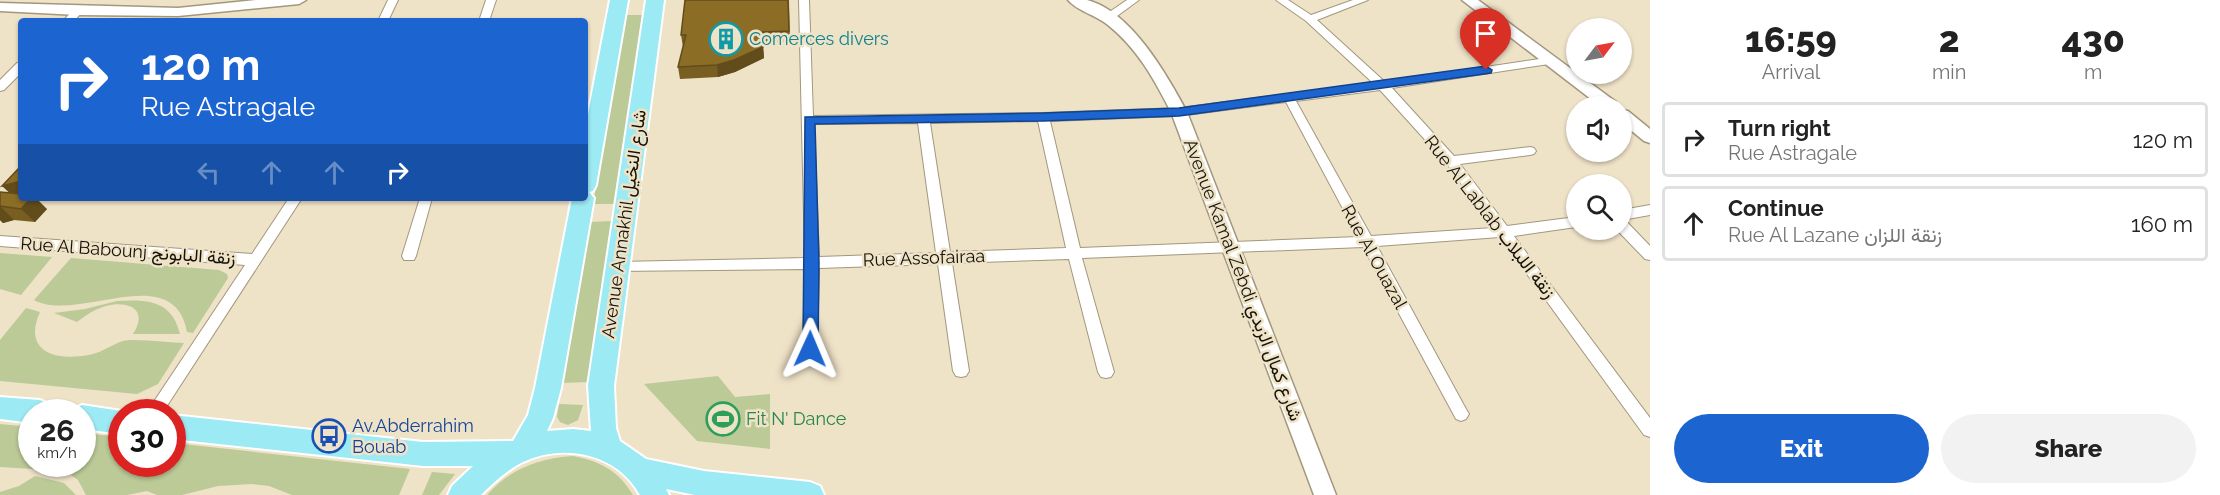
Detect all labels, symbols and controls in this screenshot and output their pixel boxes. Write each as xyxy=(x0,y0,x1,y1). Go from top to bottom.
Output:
pin xyxy=(1460,8,1511,70)
icon: arrive xyxy=(1469,17,1502,50)
north arrow xyxy=(1566,18,1632,84)
map controls xyxy=(1566,18,1632,240)
text: 16:59 xyxy=(1745,18,1837,60)
text: 2 xyxy=(1939,18,1960,60)
text: 430 xyxy=(2061,18,2125,60)
building icon: Comerces divers xyxy=(708,21,744,57)
place label: Comerces divers xyxy=(749,28,889,49)
text: 120 m xyxy=(141,41,260,90)
icon: right xyxy=(42,42,120,120)
text: Arrival xyxy=(1762,60,1820,84)
text: min xyxy=(1932,60,1966,84)
text: m xyxy=(2084,60,2102,84)
text: Rue Astragale xyxy=(141,91,315,122)
button: sound xyxy=(1566,96,1632,162)
street label: Avenue Annakhil شارع النخيل xyxy=(597,108,652,340)
text: Turn right xyxy=(1728,115,1831,141)
icon: right xyxy=(1677,123,1710,156)
text: 120 m xyxy=(2133,127,2193,153)
street label: Rue Al Lablab زنقة اللبلاب xyxy=(1420,131,1560,303)
street label: Avenue Kamal Zebdi شارع كمال الزبدي xyxy=(1175,136,1307,426)
text: Rue Astragale xyxy=(1728,141,1857,165)
icon: left xyxy=(192,156,225,189)
icon: ahead xyxy=(255,156,288,189)
icon: ahead xyxy=(318,156,351,189)
icon: right xyxy=(381,156,414,189)
button: search xyxy=(1566,174,1632,240)
text: Continue xyxy=(1728,195,1824,221)
street label: Rue Al Ouazal xyxy=(1337,201,1412,312)
icon: ahead xyxy=(1677,207,1710,240)
text: 160 m xyxy=(2131,211,2193,237)
text: Rue Al Lazane زنقة اللزان xyxy=(1728,223,1942,247)
street label: Rue Al Babounj زنقة البابونج xyxy=(20,233,236,270)
street label: Rue Assofairaa xyxy=(862,245,986,270)
position arrow xyxy=(778,317,842,381)
speed limit sign: 30 xyxy=(108,399,186,477)
sports icon: Fit N' Dance xyxy=(705,401,741,437)
place label: Fit N' Dance xyxy=(746,408,847,429)
text: 26 xyxy=(39,413,75,448)
button: Exit xyxy=(1674,414,1929,483)
button: Share xyxy=(1941,414,2196,483)
place label: Av.Abderrahim Bouab xyxy=(352,415,474,457)
bus stop icon: Av.Abderrahim Bouab xyxy=(311,418,347,454)
text: km/h xyxy=(37,444,77,462)

